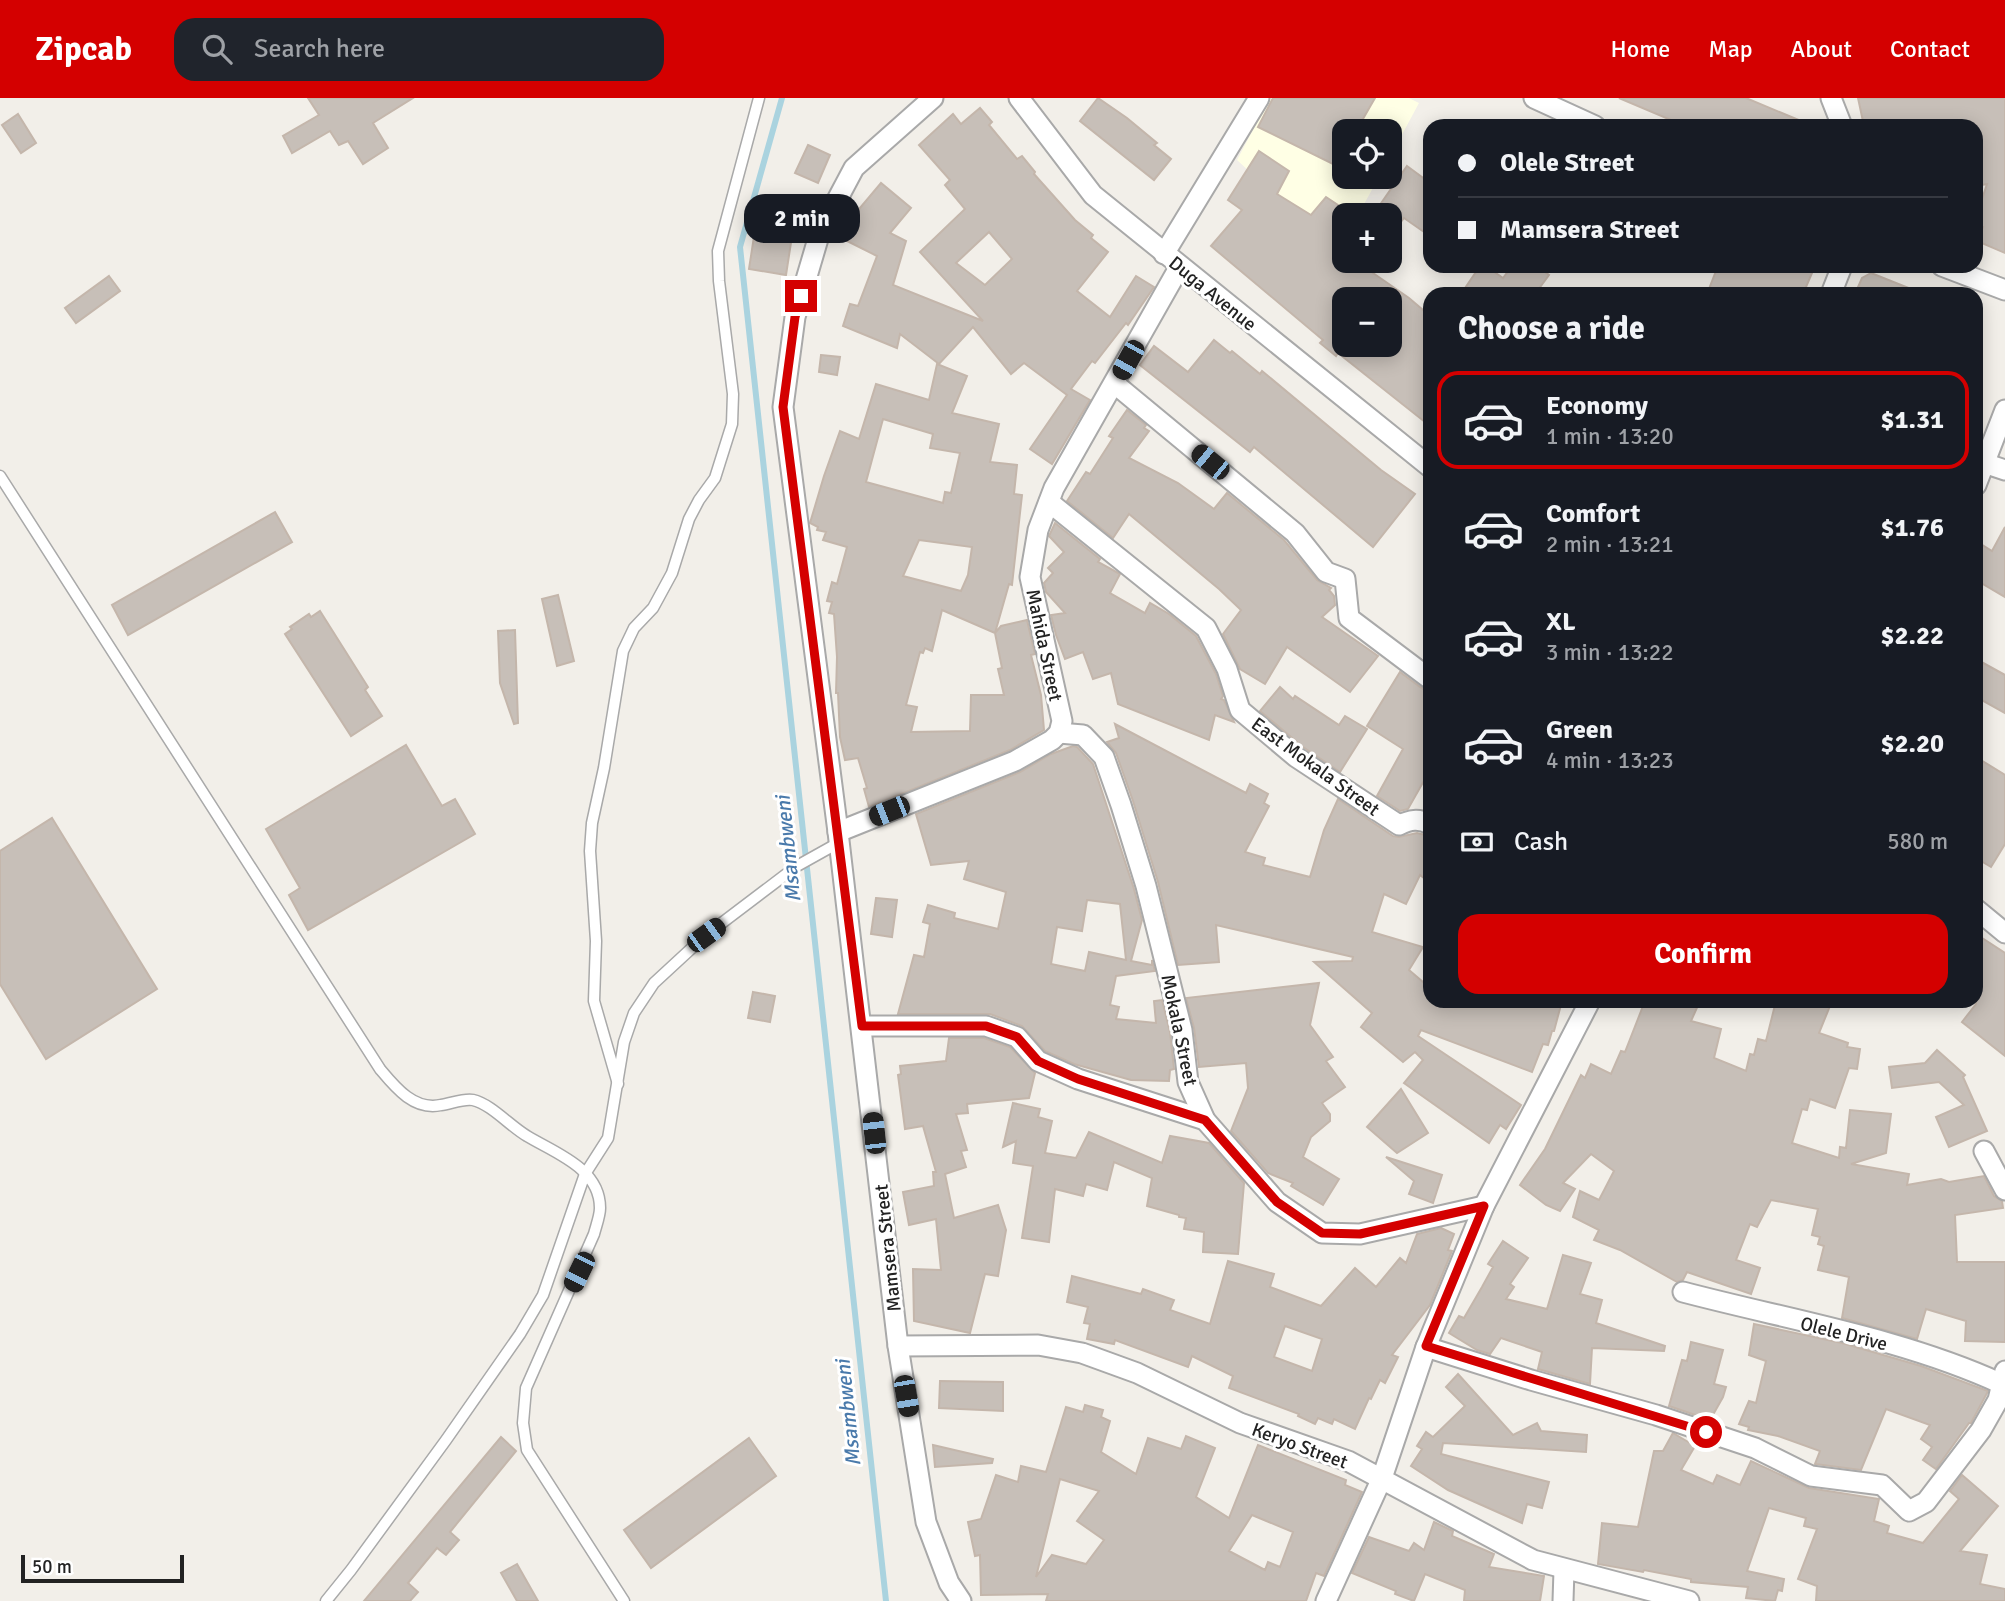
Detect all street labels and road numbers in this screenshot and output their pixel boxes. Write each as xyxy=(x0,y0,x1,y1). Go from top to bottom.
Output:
street label: Duga Avenue xyxy=(1164,251,1261,336)
street label: Mahida Street xyxy=(1020,587,1068,704)
street label: East Mokala Street xyxy=(1247,712,1385,822)
street label: Mokala Street xyxy=(1156,972,1203,1088)
street label: Mamsera Street xyxy=(869,1183,907,1313)
street label: Olele Drive xyxy=(1798,1312,1890,1356)
street label: Keryo Street xyxy=(1248,1418,1351,1474)

